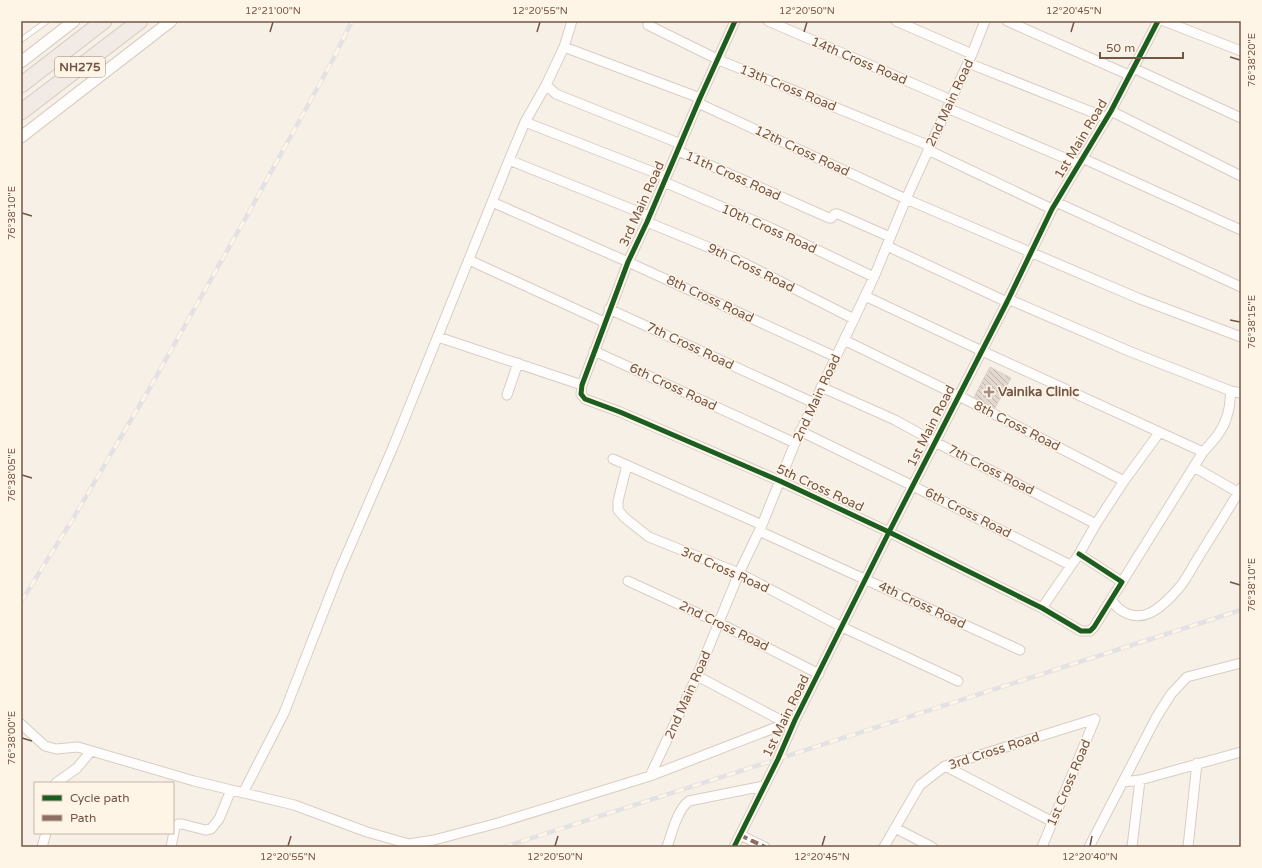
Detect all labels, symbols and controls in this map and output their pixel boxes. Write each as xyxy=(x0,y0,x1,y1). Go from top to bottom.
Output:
text: 12°21'00"N xyxy=(245,5,301,17)
text: 12°20'55"N xyxy=(512,5,568,17)
text: 12°20'50"N xyxy=(779,5,835,17)
text: 12°20'45"N xyxy=(1046,5,1102,17)
text: 76°38'20"E xyxy=(1246,33,1258,87)
street label: 14th Cross Road xyxy=(809,34,909,88)
scale bar xyxy=(1100,34,1183,60)
text: 50 m xyxy=(1106,41,1135,55)
road number: NH275 xyxy=(55,57,105,77)
street label: 2nd Main Road xyxy=(923,57,977,149)
street label: 13th Cross Road xyxy=(737,61,839,115)
street label: 1st Main Road xyxy=(1051,96,1111,182)
street label: 12th Cross Road xyxy=(752,122,852,180)
street label: 11th Cross Road xyxy=(683,148,783,204)
street label: 3rd Main Road xyxy=(616,159,668,249)
text: 76°38'10"E xyxy=(6,186,18,240)
street label: 10th Cross Road xyxy=(719,201,819,257)
street label: 9th Cross Road xyxy=(705,240,797,296)
street label: 8th Cross Road xyxy=(664,272,756,326)
text: 76°38'15"E xyxy=(1246,295,1258,349)
street label: 7th Cross Road xyxy=(644,319,736,373)
street label: 2nd Main Road xyxy=(790,352,844,444)
street label: 6th Cross Road xyxy=(627,360,719,414)
street label: 1st Main Road xyxy=(903,382,959,470)
place label: Vainika Clinic xyxy=(998,384,1079,400)
marker: Vainika Clinic xyxy=(983,386,995,398)
street label: 8th Cross Road xyxy=(971,397,1063,455)
street label: 7th Cross Road xyxy=(945,441,1037,499)
text: 76°38'05"E xyxy=(6,448,18,502)
street label: 5th Cross Road xyxy=(774,461,866,515)
street label: 6th Cross Road xyxy=(922,484,1014,542)
street label: 3rd Cross Road xyxy=(678,543,772,597)
text: 76°38'10"E xyxy=(1246,558,1258,612)
street label: 4th Cross Road xyxy=(876,578,968,632)
street label: 2nd Cross Road xyxy=(677,597,771,655)
street label: 2nd Main Road xyxy=(661,648,715,742)
street label: 1st Main Road xyxy=(759,672,813,760)
text: 76°38'00"E xyxy=(6,711,18,765)
street label: 3rd Cross Road xyxy=(946,729,1042,773)
street label: 1st Cross Road xyxy=(1043,737,1095,829)
legend xyxy=(34,782,174,834)
text: Cycle path xyxy=(70,791,129,805)
text: Path xyxy=(70,811,96,825)
text: 12°20'55"N xyxy=(260,851,316,863)
text: 12°20'50"N xyxy=(527,851,583,863)
text: 12°20'45"N xyxy=(794,851,850,863)
text: 12°20'40"N xyxy=(1062,851,1118,863)

